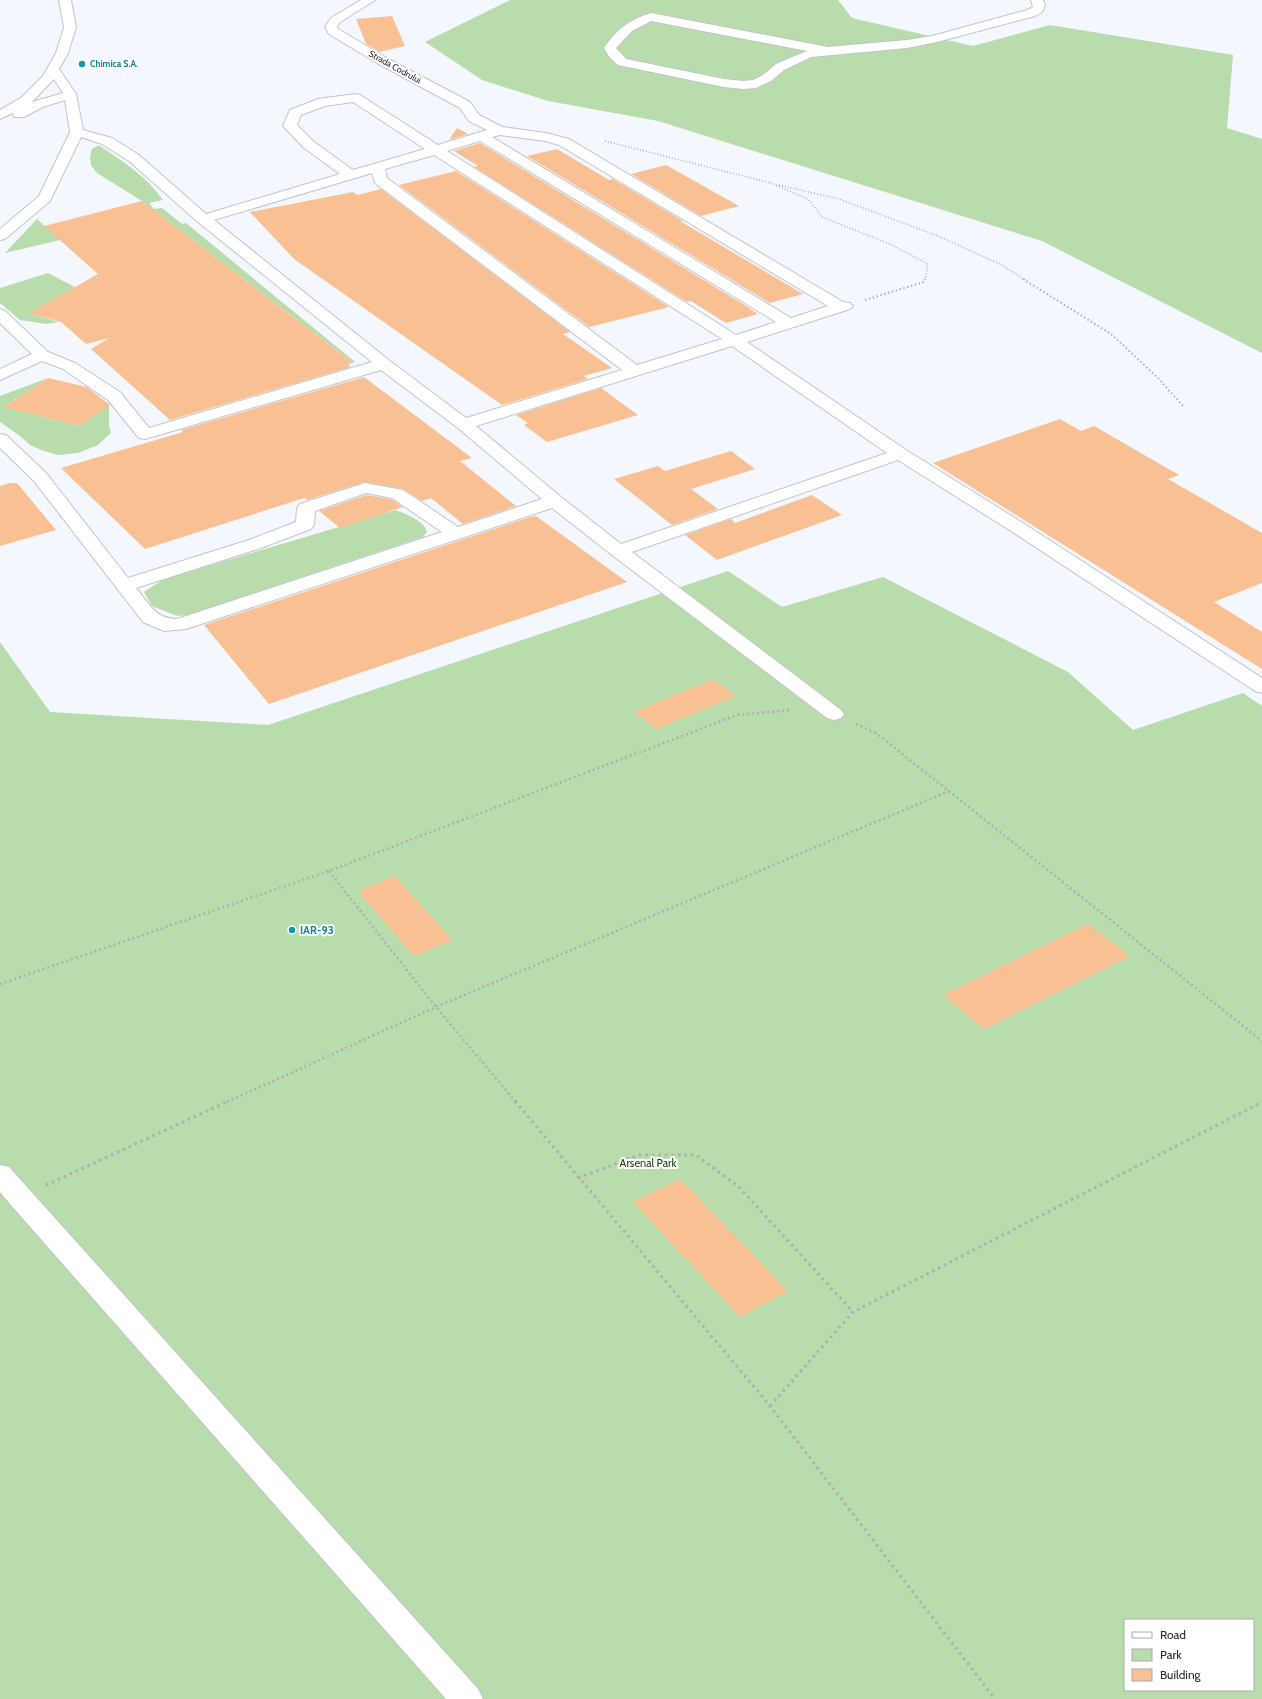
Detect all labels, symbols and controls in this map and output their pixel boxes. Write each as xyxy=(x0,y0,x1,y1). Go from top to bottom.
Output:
street label: Strada Codrului xyxy=(367,48,423,86)
place label: Chimica S.A. xyxy=(90,58,138,69)
marker: Chimica S.A. xyxy=(77,59,87,69)
place label: IAR-93 xyxy=(300,923,334,937)
marker: IAR-93 xyxy=(287,925,297,935)
park label: Arsenal Park xyxy=(620,1156,676,1170)
legend xyxy=(1124,1619,1254,1691)
text: Road xyxy=(1160,1627,1186,1642)
text: Park xyxy=(1160,1647,1182,1662)
text: Building xyxy=(1160,1667,1202,1682)

